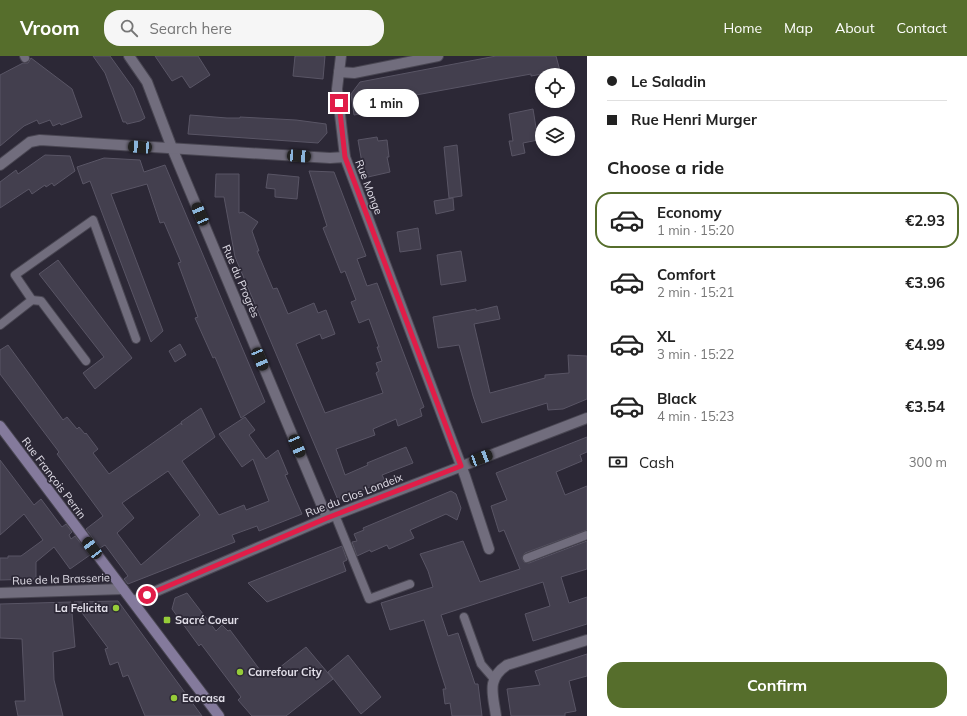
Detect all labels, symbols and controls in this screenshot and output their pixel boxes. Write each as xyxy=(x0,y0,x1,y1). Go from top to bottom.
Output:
search box xyxy=(104,10,384,46)
text: Vroom xyxy=(20,16,80,40)
icon: search xyxy=(118,17,140,39)
text: Search here xyxy=(150,19,232,38)
text: Home xyxy=(723,19,762,37)
text: Map xyxy=(784,19,813,37)
text: About xyxy=(835,19,875,37)
text: Contact xyxy=(897,19,947,37)
map controls xyxy=(535,68,575,156)
button: locate xyxy=(535,68,575,108)
text: Le Saladin xyxy=(631,72,706,91)
callout: 1 min xyxy=(353,89,419,117)
route end xyxy=(330,94,348,112)
text: 1 min xyxy=(369,95,403,111)
text: Rue Henri Murger xyxy=(631,110,757,129)
button: layers xyxy=(535,116,575,156)
car xyxy=(128,140,152,154)
car xyxy=(287,149,311,163)
text: Choose a ride xyxy=(607,156,724,179)
street label: Rue Monge xyxy=(352,158,386,216)
car xyxy=(190,201,210,227)
icon: car xyxy=(609,202,645,238)
text: Economy xyxy=(657,203,722,222)
text: €2.93 xyxy=(905,211,945,230)
text: 1 min · 15:20 xyxy=(657,222,734,238)
street label: Rue du Progrès xyxy=(219,242,263,320)
icon: car xyxy=(609,264,645,300)
text: Comfort xyxy=(657,265,715,284)
text: €3.96 xyxy=(905,273,945,292)
text: 2 min · 15:21 xyxy=(657,284,734,300)
icon: car xyxy=(609,326,645,362)
text: XL xyxy=(657,327,675,346)
text: €4.99 xyxy=(905,335,945,354)
car xyxy=(250,346,270,372)
text: 3 min · 15:22 xyxy=(657,346,734,362)
icon: car xyxy=(609,388,645,424)
text: Black xyxy=(657,389,696,408)
text: €3.54 xyxy=(905,397,945,416)
text: 4 min · 15:23 xyxy=(657,408,734,424)
car xyxy=(287,433,307,459)
street label: Rue François Perrin xyxy=(19,434,89,522)
car xyxy=(468,448,494,468)
icon: cash xyxy=(607,451,629,473)
text: Cash xyxy=(639,453,674,472)
text: 300 m xyxy=(909,454,947,470)
street label: Rue du Clos Londeix xyxy=(303,470,405,520)
car xyxy=(80,535,104,561)
street label: Rue de la Brasserie xyxy=(12,570,110,588)
route start xyxy=(138,586,156,604)
place label: La Felicita xyxy=(55,601,108,615)
marker: La Felicita xyxy=(111,603,121,613)
place label: Sacré Coeur xyxy=(175,613,239,627)
marker: Sacré Coeur xyxy=(162,615,172,625)
button: Confirm xyxy=(607,662,947,708)
place label: Carrefour City xyxy=(248,665,322,679)
marker: Carrefour City xyxy=(235,667,245,677)
place label: Ecocasa xyxy=(182,691,225,705)
marker: Ecocasa xyxy=(169,693,179,703)

